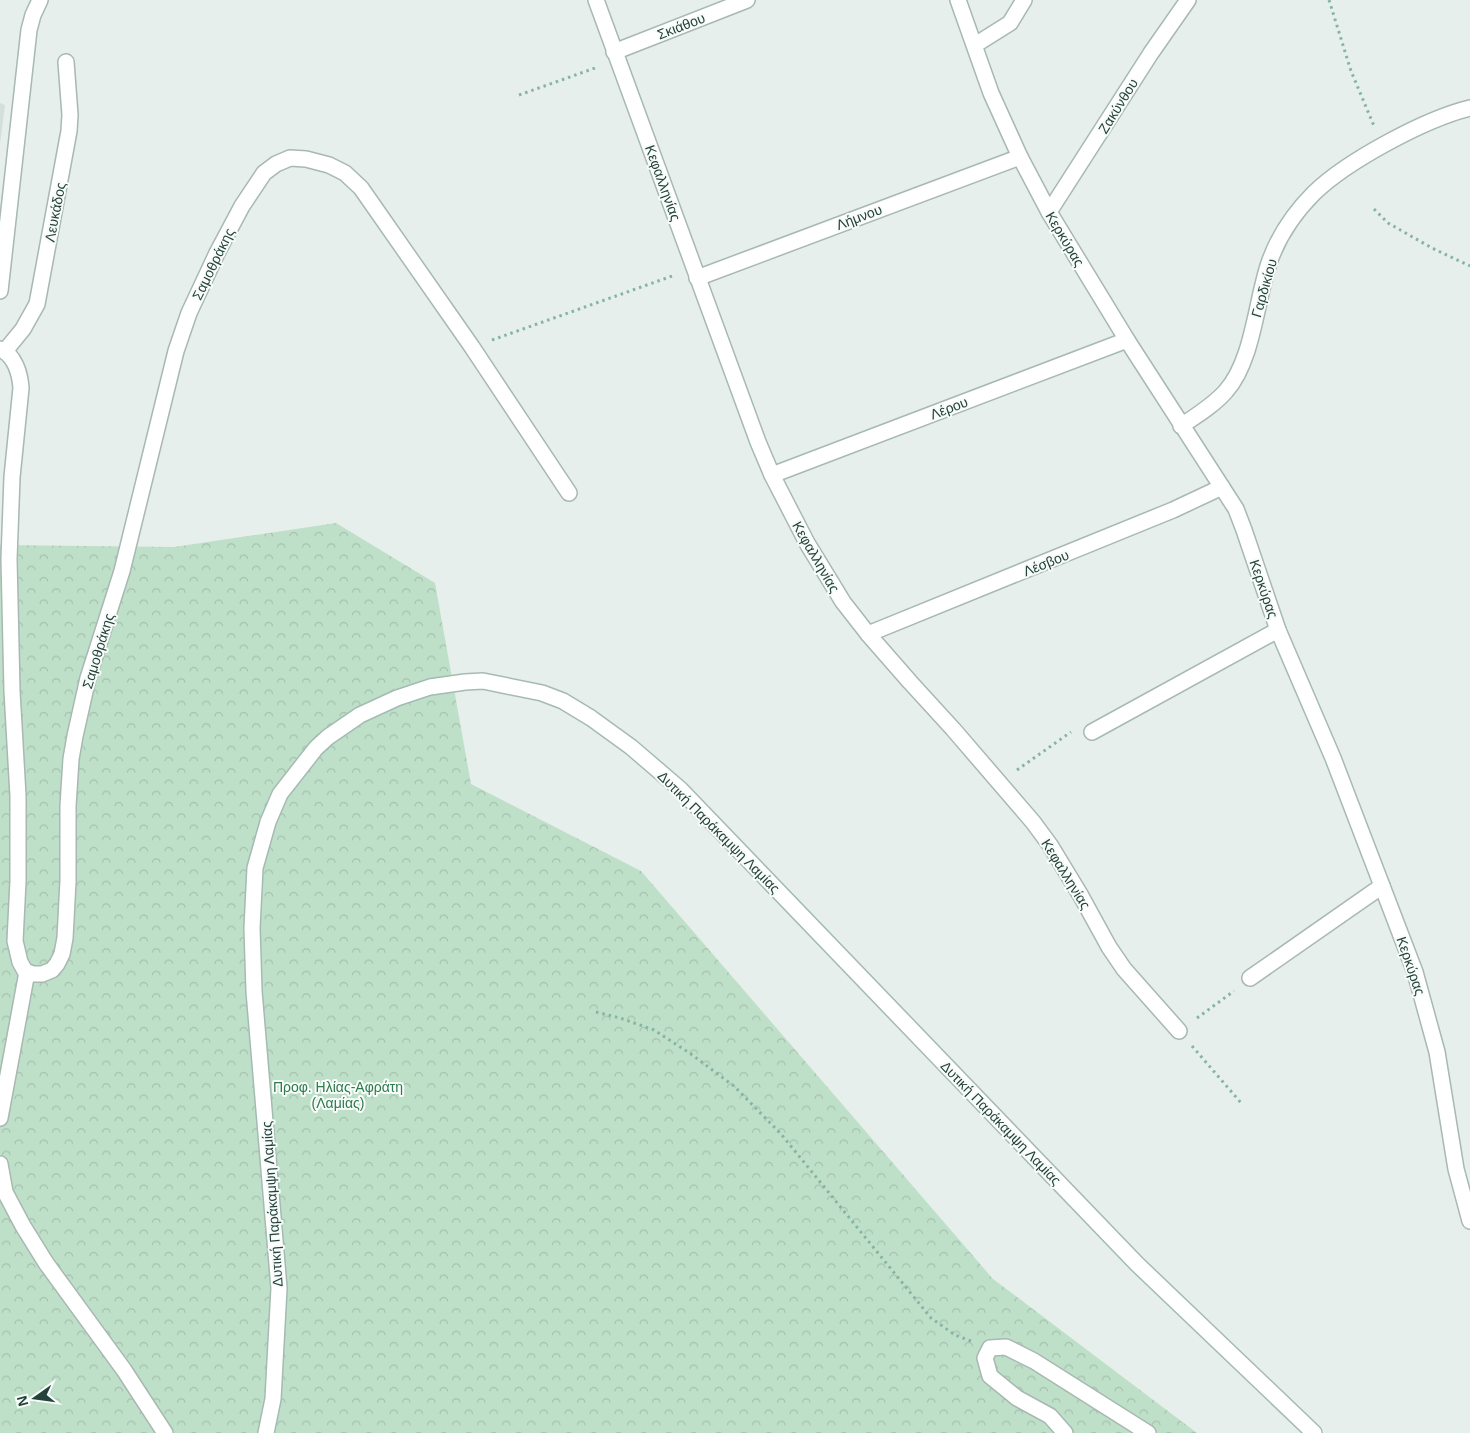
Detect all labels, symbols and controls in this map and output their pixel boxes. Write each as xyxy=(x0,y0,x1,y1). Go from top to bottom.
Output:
street label: Σκιάθου xyxy=(655,10,707,42)
street label: Ζακύνθου xyxy=(1095,76,1141,136)
street label: Κεφαλληνίας xyxy=(642,143,684,223)
street label: Λευκάδος xyxy=(41,181,69,243)
street label: Λήμνου xyxy=(834,201,884,233)
street label: Κερκύρας xyxy=(1042,209,1088,269)
street label: Σαμοθράκης xyxy=(189,225,237,303)
street label: Γαρδικίου xyxy=(1248,257,1280,319)
street label: Λέρου xyxy=(928,394,970,422)
street label: Κεφαλληνίας xyxy=(789,519,843,596)
street label: Λέσβου xyxy=(1021,547,1071,579)
street label: Κερκύρας xyxy=(1247,558,1282,621)
street label: Σαμοθράκης xyxy=(79,611,117,691)
street label: Δυτική Παράκαμψη Λαμίας xyxy=(655,768,783,896)
street label: Κεφαλληνίας xyxy=(1038,836,1094,912)
street label: Κερκύρας xyxy=(1394,935,1429,998)
street label: Δυτική Παράκαμψη Λαμίας xyxy=(938,1058,1065,1188)
park label: Προφ. Ηλίας-Αφράτη (Λαμίας) xyxy=(273,1079,403,1111)
street label: Δυτική Παράκαμψη Λαμίας xyxy=(258,1120,286,1287)
north arrow xyxy=(10,1373,60,1423)
text: N xyxy=(13,1394,31,1408)

